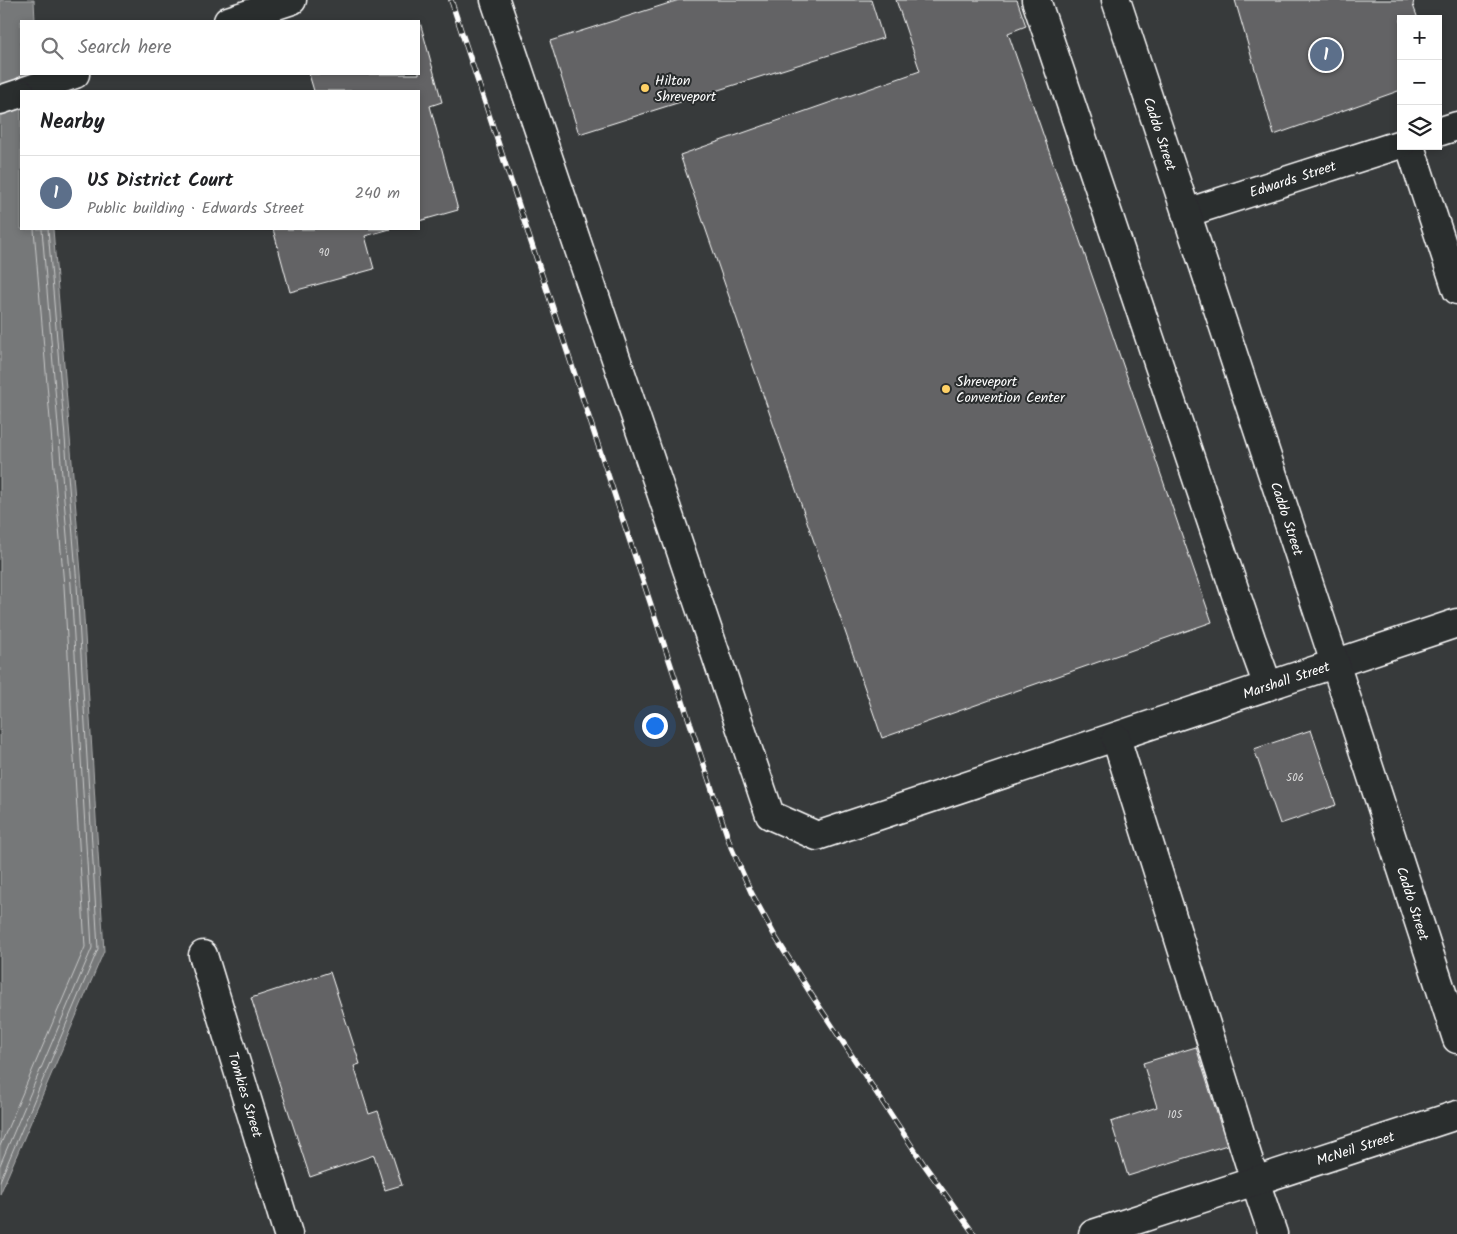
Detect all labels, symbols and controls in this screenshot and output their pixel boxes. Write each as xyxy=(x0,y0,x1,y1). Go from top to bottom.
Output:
map controls xyxy=(1397,15,1442,150)
button: + xyxy=(1397,15,1442,60)
search box xyxy=(20,20,420,75)
text: Search here xyxy=(78,33,172,63)
icon: search xyxy=(38,34,66,62)
pin: 1 xyxy=(1310,36,1342,74)
button: − xyxy=(1397,60,1442,105)
place label: Hilton Shreveport xyxy=(655,70,717,108)
marker: Hilton Shreveport xyxy=(639,82,651,94)
street label: Caddo Street xyxy=(1137,94,1182,175)
button: layers xyxy=(1397,105,1442,150)
text: Nearby xyxy=(40,106,105,139)
street label: Edwards Street xyxy=(1247,155,1340,204)
text: US District Court xyxy=(87,166,233,196)
text: 1 xyxy=(54,181,58,206)
text: 240 m xyxy=(355,181,400,206)
text: Public building · Edwards Street xyxy=(87,196,304,221)
house number: 90 xyxy=(319,244,330,262)
place label: Shreveport Convention Center xyxy=(956,371,1066,409)
marker: Shreveport Convention Center xyxy=(940,383,952,395)
street label: Caddo Street xyxy=(1264,479,1309,559)
street label: Marshall Street xyxy=(1240,656,1333,706)
your location xyxy=(642,713,668,739)
house number: 506 xyxy=(1286,769,1304,787)
street label: Caddo Street xyxy=(1390,864,1435,944)
street label: Tomkies Street xyxy=(221,1049,268,1141)
house number: 105 xyxy=(1168,1106,1184,1124)
street label: McNeil Street xyxy=(1314,1126,1398,1172)

